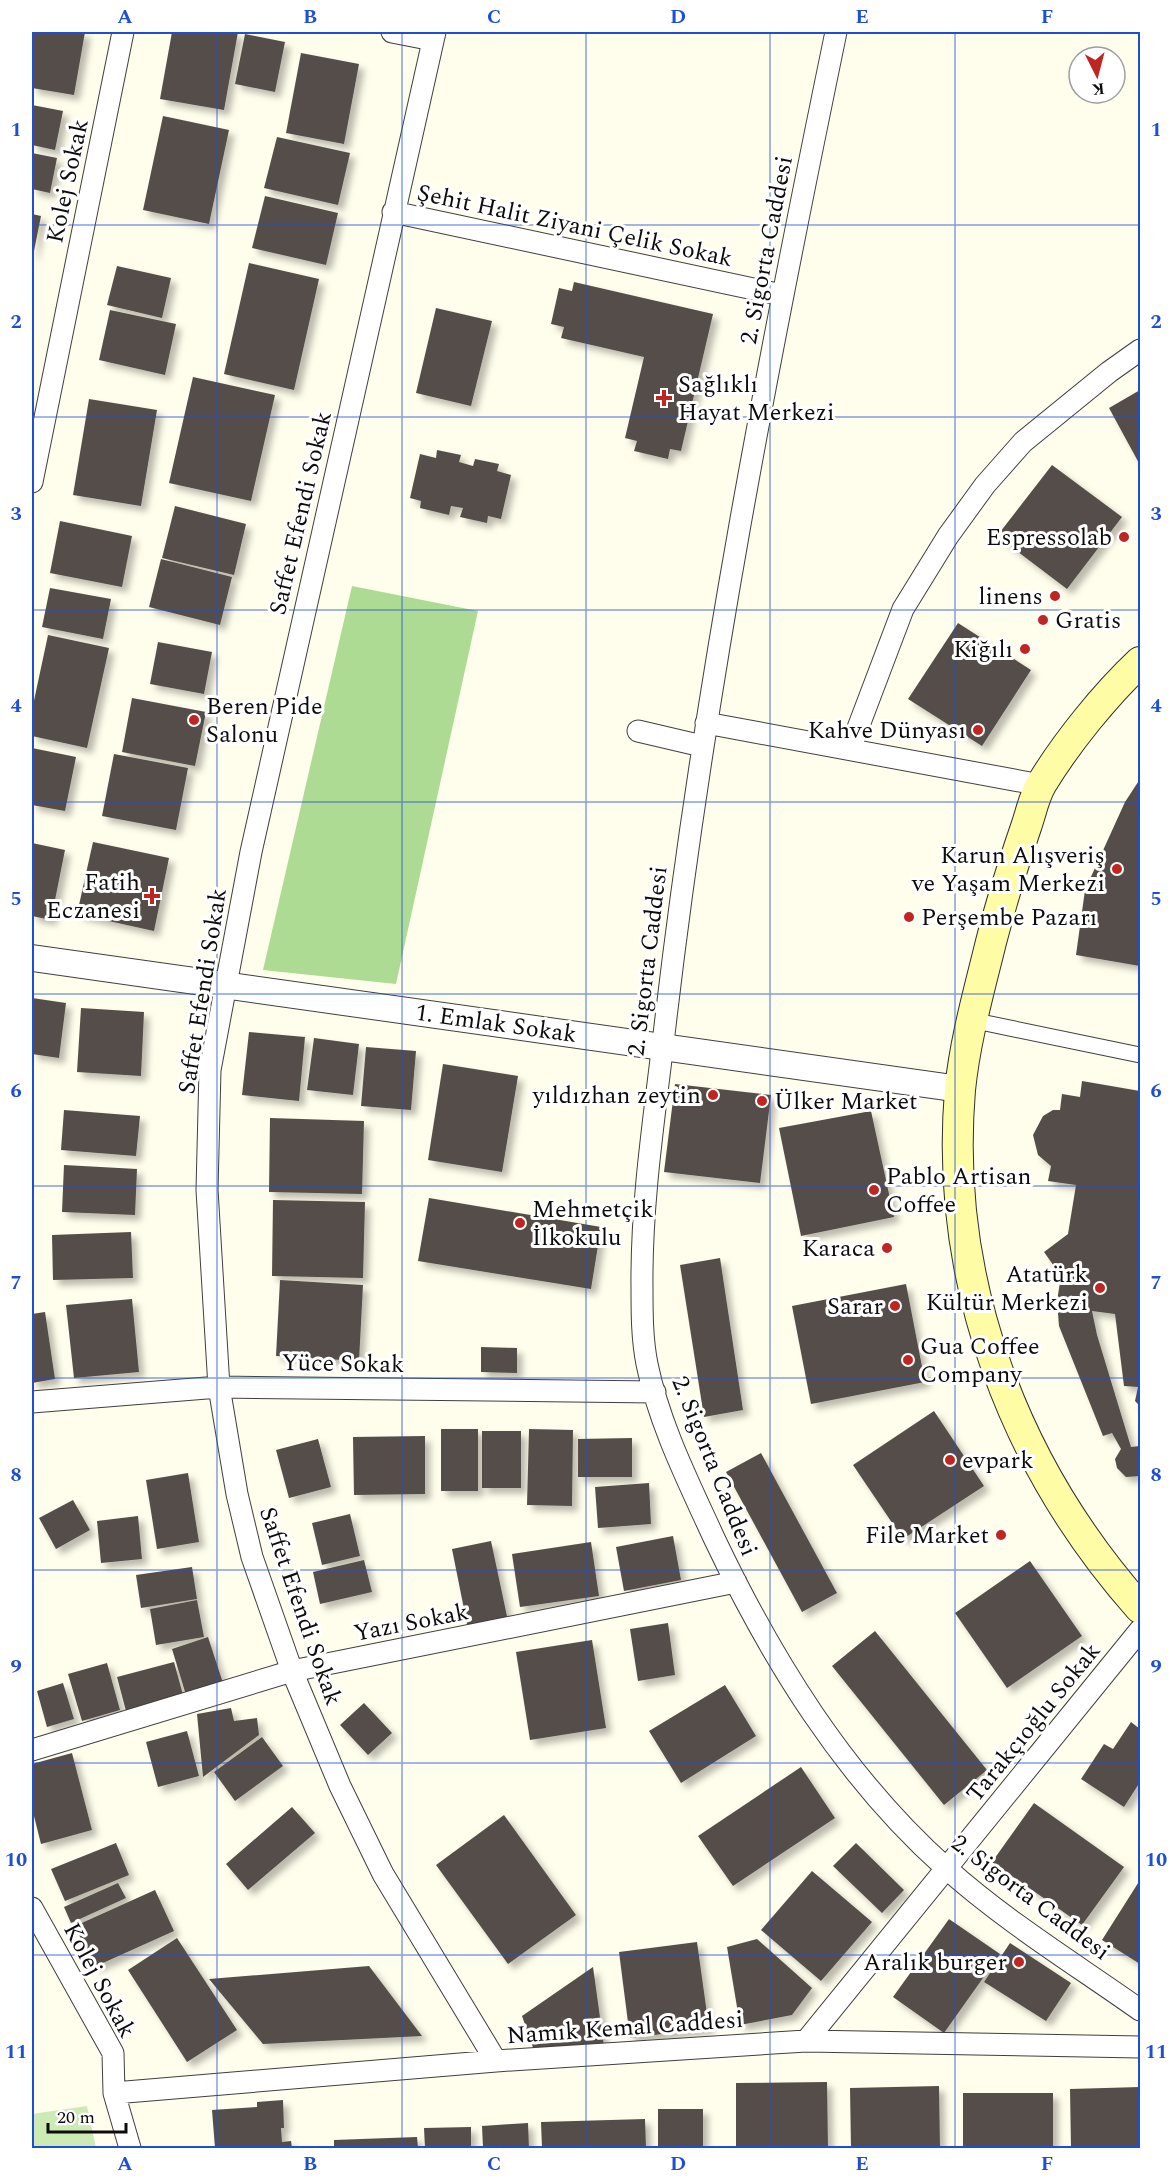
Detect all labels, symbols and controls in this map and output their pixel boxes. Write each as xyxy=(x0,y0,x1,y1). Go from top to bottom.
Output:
text: A xyxy=(117,2,133,32)
text: B xyxy=(303,2,317,32)
text: C xyxy=(487,2,501,32)
text: D xyxy=(670,2,686,32)
text: E xyxy=(855,2,869,32)
text: F xyxy=(1041,2,1053,32)
north arrow xyxy=(1067,45,1127,105)
text: K xyxy=(1090,76,1106,102)
text: 1 xyxy=(10,115,22,145)
text: 1 xyxy=(1150,115,1162,145)
street label: Kolej Sokak xyxy=(37,116,99,247)
street label: 2. Sigorta Caddesi xyxy=(731,153,803,348)
street label: Şehit Halit Ziyani Çelik Sokak xyxy=(414,175,736,277)
text: 2 xyxy=(10,307,22,337)
text: 2 xyxy=(1150,307,1162,337)
place label: Sağlıklı Hayat Merkezi xyxy=(678,367,835,431)
marker: Sağlıklı Hayat Merkezi xyxy=(655,389,673,407)
street label: Saffet Efendi Sokak xyxy=(260,408,342,619)
text: 3 xyxy=(10,499,22,529)
text: 3 xyxy=(1150,499,1162,529)
place label: Espressolab xyxy=(986,520,1112,556)
marker: Espressolab xyxy=(1117,530,1131,544)
place label: linens xyxy=(979,579,1043,615)
marker: linens xyxy=(1048,589,1062,603)
place label: Gratis xyxy=(1055,603,1121,639)
marker: Gratis xyxy=(1036,613,1050,627)
place label: Kiğılı xyxy=(953,632,1013,668)
marker: Kiğılı xyxy=(1018,642,1032,656)
place label: Beren Pide Salonu xyxy=(206,689,323,753)
text: 4 xyxy=(10,691,22,721)
text: 4 xyxy=(1150,691,1162,721)
marker: Beren Pide Salonu xyxy=(187,713,201,727)
place label: Kahve Dünyası xyxy=(808,713,966,749)
marker: Kahve Dünyası xyxy=(971,723,985,737)
place label: Karun Alışveriş ve Yaşam Merkezi xyxy=(911,838,1105,902)
marker: Karun Alışveriş ve Yaşam Merkezi xyxy=(1110,862,1124,876)
street label: 2. Sigorta Caddesi xyxy=(618,864,678,1058)
place label: Fatih Eczanesi xyxy=(46,865,140,929)
text: 5 xyxy=(10,884,22,914)
text: 5 xyxy=(1150,884,1162,914)
street label: Saffet Efendi Sokak xyxy=(169,886,237,1097)
marker: Fatih Eczanesi xyxy=(145,889,159,903)
place label: Perşembe Pazarı xyxy=(921,900,1097,936)
marker: Perşembe Pazarı xyxy=(902,910,916,924)
street label: 1. Emlak Sokak xyxy=(413,995,579,1053)
text: 6 xyxy=(10,1076,22,1106)
text: 6 xyxy=(1150,1076,1162,1106)
place label: yıldızhan zeytin xyxy=(532,1078,701,1114)
place label: Ülker Market xyxy=(774,1084,918,1120)
marker: yıldızhan zeytin xyxy=(706,1088,720,1102)
marker: Ülker Market xyxy=(755,1094,769,1108)
place label: Pablo Artisan Coffee xyxy=(886,1159,1032,1223)
marker: Pablo Artisan Coffee xyxy=(867,1183,881,1197)
place label: Mehmetçik İlkokulu xyxy=(532,1192,654,1256)
marker: Mehmetçik İlkokulu xyxy=(513,1216,527,1230)
place label: Karaca xyxy=(802,1231,875,1267)
marker: Karaca xyxy=(880,1241,894,1255)
place label: Atatürk Kültür Merkezi xyxy=(926,1257,1088,1321)
text: 7 xyxy=(10,1268,22,1298)
text: 7 xyxy=(1150,1268,1162,1298)
marker: Atatürk Kültür Merkezi xyxy=(1093,1281,1107,1295)
place label: Sarar xyxy=(827,1289,883,1325)
marker: Sarar xyxy=(888,1299,902,1313)
place label: Gua Coffee Company xyxy=(920,1329,1040,1393)
street label: Yüce Sokak xyxy=(281,1345,405,1383)
marker: Gua Coffee Company xyxy=(901,1353,915,1367)
street label: 2. Sigorta Caddesi xyxy=(662,1371,767,1562)
place label: evpark xyxy=(962,1443,1034,1479)
marker: evpark xyxy=(943,1453,957,1467)
text: 8 xyxy=(10,1460,22,1490)
text: 8 xyxy=(1150,1460,1162,1490)
street label: Saffet Efendi Sokak xyxy=(249,1502,351,1710)
place label: File Market xyxy=(865,1518,989,1554)
marker: File Market xyxy=(994,1528,1008,1542)
street label: Yazı Sokak xyxy=(351,1594,472,1652)
street label: Tarakçıoğlu Sokak xyxy=(958,1635,1110,1810)
text: 9 xyxy=(10,1652,22,1682)
text: 9 xyxy=(1150,1652,1162,1682)
street label: 2. Sigorta Caddesi xyxy=(943,1826,1118,1970)
text: 10 xyxy=(5,1845,27,1875)
text: 10 xyxy=(1145,1845,1167,1875)
street label: Kolej Sokak xyxy=(54,1916,145,2045)
place label: Aralık burger xyxy=(863,1945,1007,1981)
marker: Aralık burger xyxy=(1012,1955,1026,1969)
street label: Namık Kemal Caddesi xyxy=(506,2002,745,2054)
text: 11 xyxy=(5,2037,27,2067)
text: 11 xyxy=(1145,2037,1167,2067)
scale bar xyxy=(48,2096,126,2134)
text: 20 m xyxy=(57,2104,95,2131)
text: A xyxy=(117,2149,133,2179)
text: B xyxy=(303,2149,317,2179)
text: C xyxy=(487,2149,501,2179)
text: D xyxy=(670,2149,686,2179)
text: E xyxy=(855,2149,869,2179)
text: F xyxy=(1041,2149,1053,2179)

